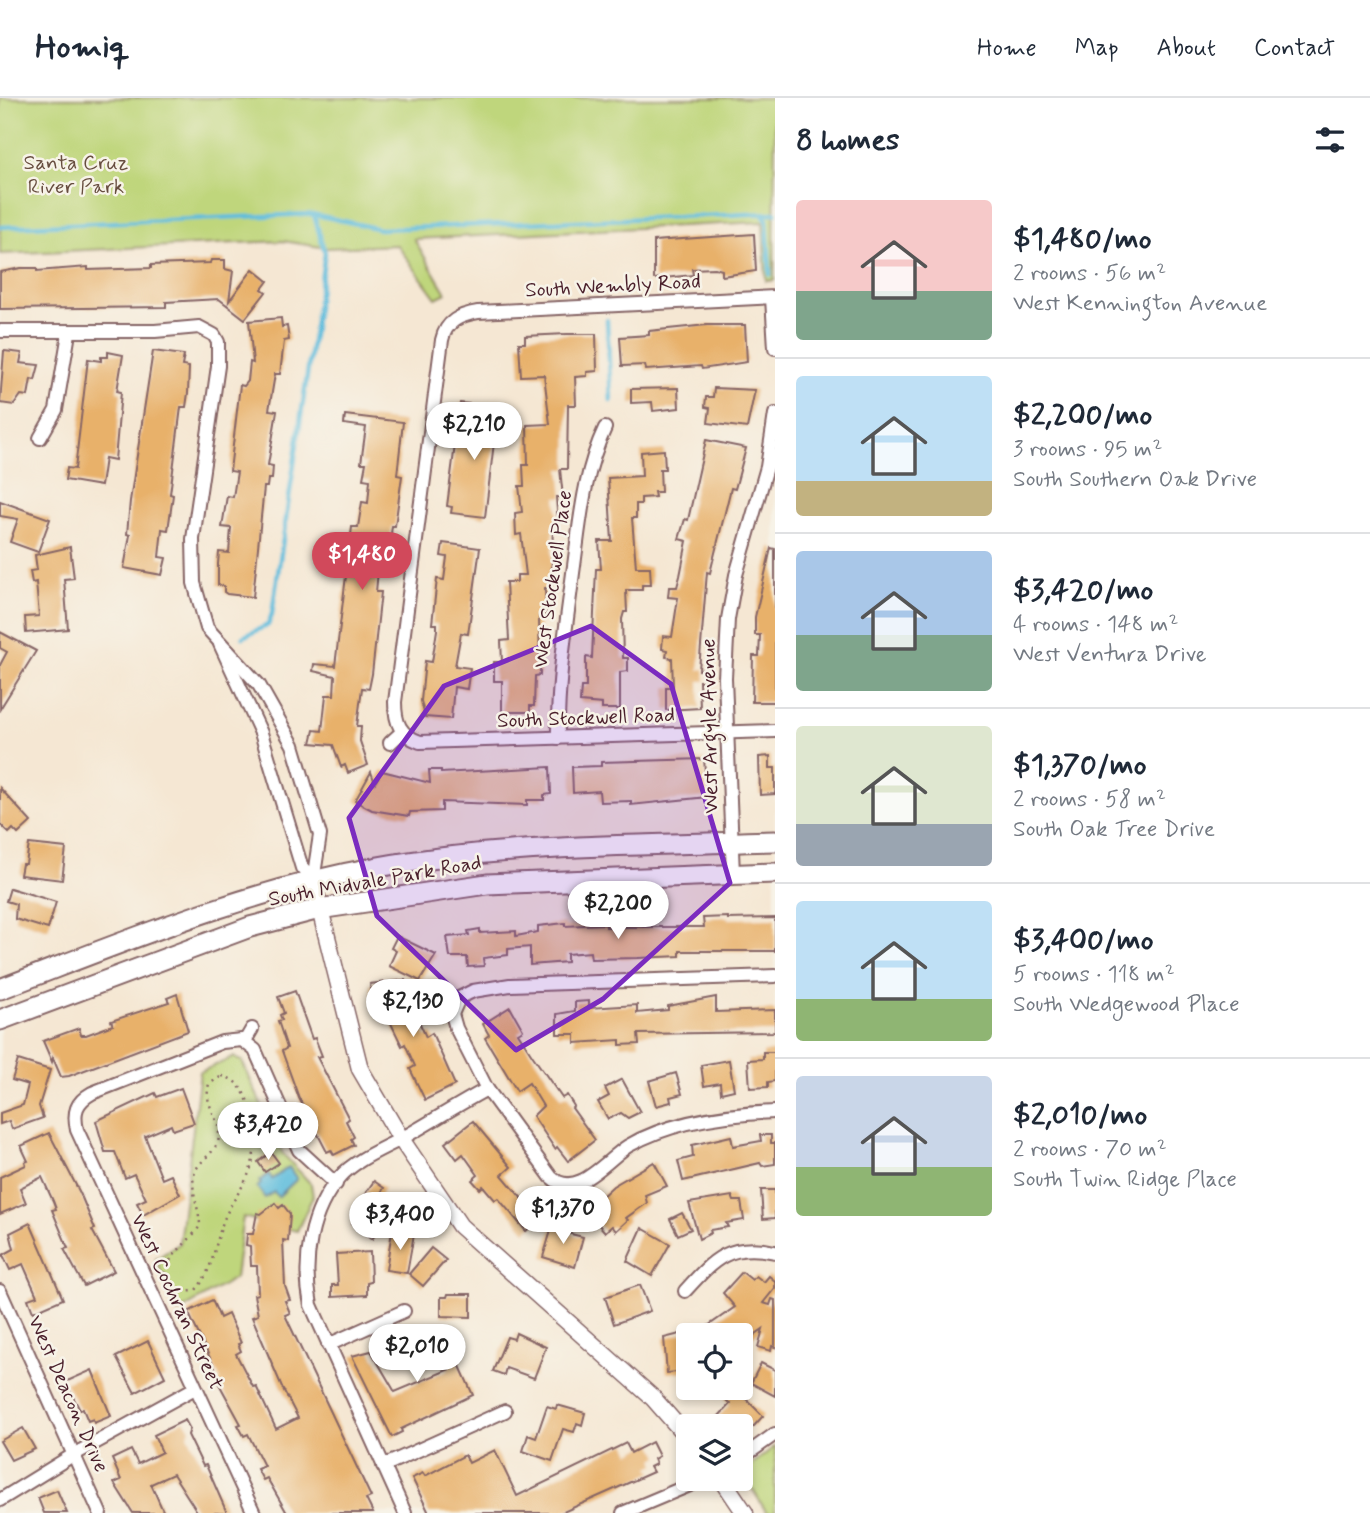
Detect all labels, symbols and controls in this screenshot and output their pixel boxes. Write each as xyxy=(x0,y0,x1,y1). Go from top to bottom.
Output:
text: Homiq xyxy=(35,26,130,70)
text: Home xyxy=(977,33,1037,64)
text: Map xyxy=(1075,33,1119,64)
text: About xyxy=(1157,33,1216,64)
text: Contact xyxy=(1254,33,1335,64)
text: 8 homes xyxy=(796,121,899,160)
icon: filters xyxy=(1311,121,1349,159)
park label: Santa Cruz River Park xyxy=(24,149,129,201)
text: $1,480/mo xyxy=(1013,220,1152,259)
icon: home xyxy=(852,228,936,312)
text: 2 rooms · 56 m² xyxy=(1013,259,1166,289)
street label: South Wembly Road xyxy=(524,267,702,305)
text: West Kennington Avenue xyxy=(1013,289,1267,319)
text: $2,200/mo xyxy=(1013,396,1152,435)
pin: $2,210 xyxy=(417,402,531,462)
icon: home xyxy=(852,404,936,488)
text: $2,210 xyxy=(442,410,506,440)
text: 3 rooms · 95 m² xyxy=(1013,435,1162,465)
text: South Southern Oak Drive xyxy=(1013,465,1257,495)
street label: West Stockwell Place xyxy=(527,488,579,670)
pin: $1,480 xyxy=(305,532,419,592)
text: $1,480 xyxy=(328,540,396,570)
text: $3,420/mo xyxy=(1013,571,1153,610)
icon: home xyxy=(852,579,936,663)
text: 4 rooms · 148 m² xyxy=(1013,610,1178,640)
street label: West Argyle Avenue xyxy=(694,638,728,814)
text: West Ventura Drive xyxy=(1013,640,1207,670)
street label: South Stockwell Road xyxy=(496,701,676,735)
text: $1,370/mo xyxy=(1013,746,1147,785)
icon: home xyxy=(852,754,936,838)
text: 2 rooms · 58 m² xyxy=(1013,785,1166,815)
text: South Oak Tree Drive xyxy=(1013,815,1215,845)
street label: South Midvale Park Road xyxy=(266,848,484,914)
pin: $2,200 xyxy=(561,882,675,941)
text: $2,200 xyxy=(584,889,652,919)
text: $3,400/mo xyxy=(1013,921,1154,960)
icon: home xyxy=(852,929,936,1013)
text: 5 rooms · 118 m² xyxy=(1013,960,1175,990)
pin: $2,130 xyxy=(356,979,470,1039)
text: $2,130 xyxy=(382,987,444,1017)
text: South Wedgewood Place xyxy=(1013,990,1240,1020)
text: $2,010/mo xyxy=(1013,1096,1147,1135)
pin: $3,420 xyxy=(211,1102,325,1162)
icon: home xyxy=(852,1104,936,1188)
text: $3,420 xyxy=(233,1110,303,1140)
text: 2 rooms · 70 m² xyxy=(1013,1135,1167,1165)
text: South Twin Ridge Place xyxy=(1013,1165,1237,1195)
pin: $1,370 xyxy=(506,1186,620,1246)
pin: $3,400 xyxy=(343,1192,457,1252)
text: $1,370 xyxy=(531,1194,595,1224)
text: $3,400 xyxy=(365,1200,435,1230)
street label: West Cochran Street xyxy=(124,1209,230,1395)
street label: West Deacon Drive xyxy=(21,1311,115,1477)
map controls xyxy=(676,1323,753,1491)
button: locate xyxy=(676,1323,753,1400)
pin: $2,010 xyxy=(360,1324,474,1384)
text: $2,010 xyxy=(385,1332,449,1362)
button: layers xyxy=(676,1414,753,1491)

